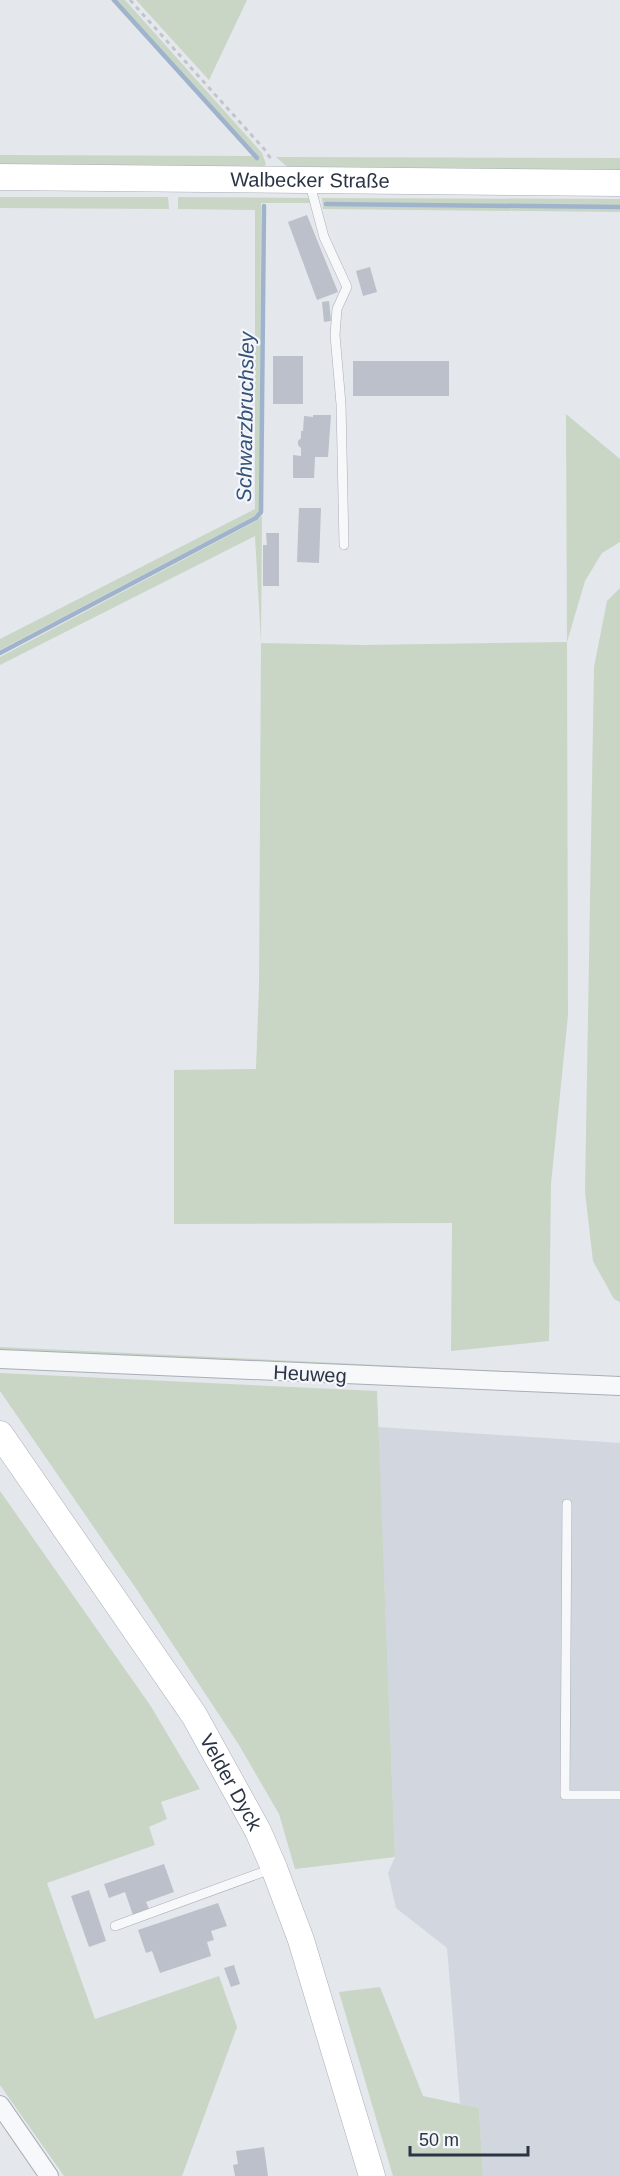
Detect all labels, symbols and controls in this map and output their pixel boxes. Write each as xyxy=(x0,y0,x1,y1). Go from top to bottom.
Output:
street label: Walbecker Straße xyxy=(230,168,390,192)
water label: Schwarzbruchsley xyxy=(232,330,258,502)
street label: Heuweg xyxy=(273,1361,347,1387)
street label: Velder Dyck xyxy=(196,1730,267,1835)
scale bar xyxy=(410,2119,528,2157)
text: 50 m xyxy=(419,2130,459,2150)

